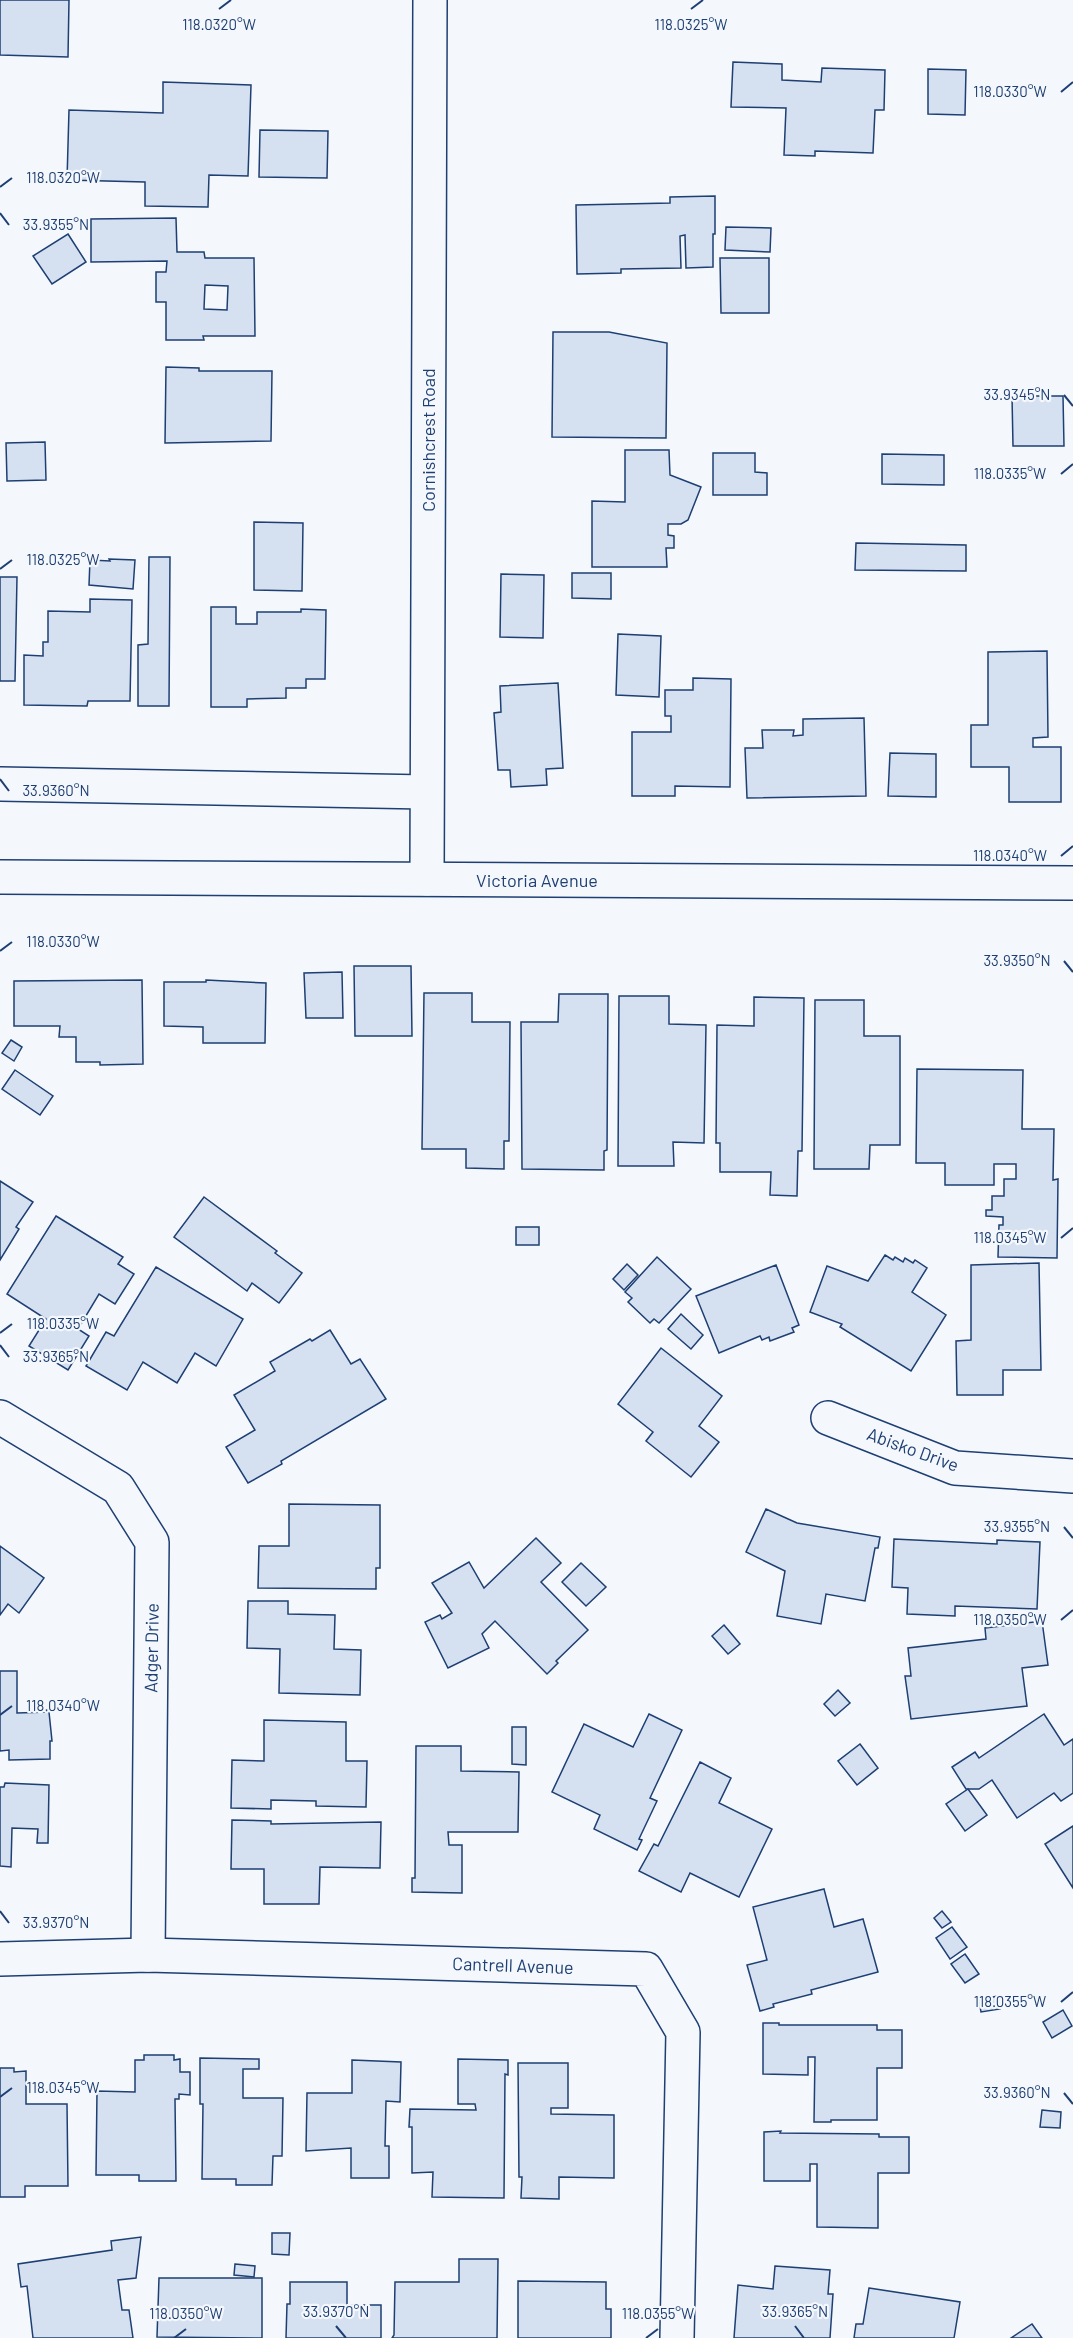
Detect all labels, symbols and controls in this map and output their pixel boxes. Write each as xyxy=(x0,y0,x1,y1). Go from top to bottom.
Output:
text: 118.0320°W xyxy=(182,15,256,33)
text: 118.0325°W xyxy=(655,15,727,33)
text: 118.0330°W xyxy=(973,82,1047,100)
text: 118.0320°W xyxy=(26,168,100,186)
text: 33.9355°N xyxy=(23,215,89,233)
street label: Cornishcrest Road xyxy=(417,368,439,512)
text: 33.9345°N xyxy=(984,385,1051,403)
text: 118.0335°W xyxy=(974,464,1046,482)
text: 118.0325°W xyxy=(27,550,99,568)
text: 33.9360°N xyxy=(22,781,90,799)
text: 118.0340°W xyxy=(973,846,1047,864)
street label: Victoria Avenue xyxy=(476,869,598,891)
text: 118.0330°W xyxy=(26,932,100,950)
text: 33.9350°N xyxy=(983,951,1051,969)
text: 118.0345°W xyxy=(973,1228,1047,1246)
text: 118.0335°W xyxy=(27,1314,99,1332)
text: 33.9365°N xyxy=(23,1347,89,1365)
street label: Abisko Drive xyxy=(864,1422,962,1476)
text: 33.9355°N xyxy=(984,1517,1050,1535)
street label: Adger Drive xyxy=(139,1603,163,1693)
text: 118.0350°W xyxy=(973,1610,1047,1628)
text: 118.0340°W xyxy=(26,1696,100,1714)
text: 33.9370°N xyxy=(23,1913,89,1931)
street label: Cantrell Avenue xyxy=(452,1952,574,1978)
text: 118.0355°W xyxy=(974,1992,1046,2010)
text: 118.0345°W xyxy=(26,2078,100,2096)
text: 33.9360°N xyxy=(983,2083,1051,2101)
text: 33.9370°N xyxy=(303,2302,369,2320)
text: 33.9365°N xyxy=(762,2302,828,2320)
text: 118.0350°W xyxy=(149,2304,223,2322)
text: 118.0355°W xyxy=(622,2304,694,2322)

